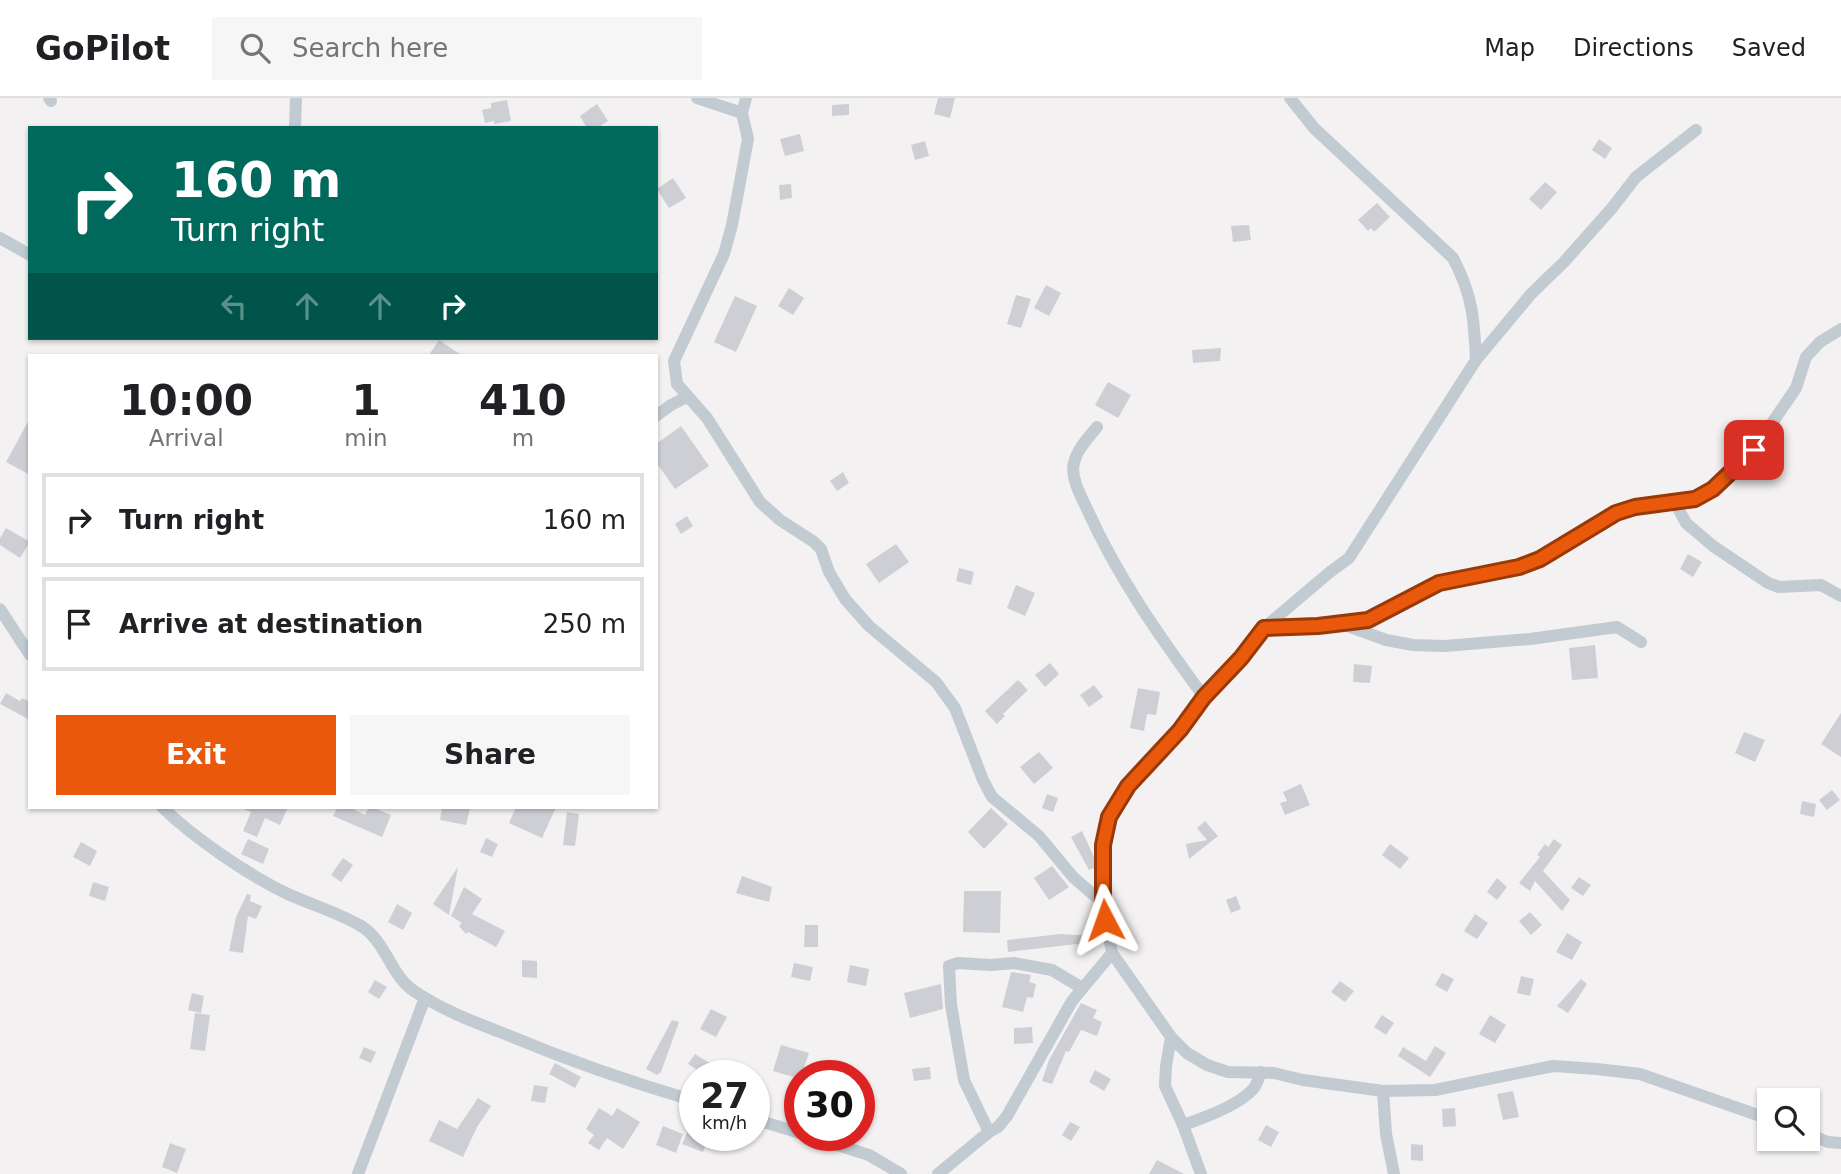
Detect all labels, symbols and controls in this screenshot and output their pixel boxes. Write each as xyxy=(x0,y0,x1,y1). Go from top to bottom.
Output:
search box xyxy=(212,17,702,80)
text: GoPilot xyxy=(35,29,170,68)
icon: search xyxy=(236,29,274,67)
text: Search here xyxy=(292,33,448,63)
text: Map xyxy=(1484,34,1535,62)
text: Directions xyxy=(1573,34,1694,62)
text: Saved xyxy=(1732,34,1806,62)
text: 160 m xyxy=(171,152,341,209)
icon: right xyxy=(56,154,147,245)
text: Turn right xyxy=(171,211,324,249)
icon: left xyxy=(215,287,253,325)
icon: ahead xyxy=(288,287,326,325)
icon: ahead xyxy=(361,287,399,325)
icon: right xyxy=(434,287,472,325)
text: 10:00 xyxy=(119,376,253,425)
text: 1 xyxy=(351,376,381,425)
text: 410 xyxy=(479,376,567,425)
pin xyxy=(1724,420,1784,480)
text: Arrival xyxy=(149,425,224,451)
text: min xyxy=(344,425,388,451)
text: m xyxy=(512,425,534,451)
icon: arrive xyxy=(1735,431,1773,469)
icon: right xyxy=(60,501,98,539)
text: Turn right xyxy=(119,505,264,535)
text: 160 m xyxy=(543,505,626,535)
icon: arrive xyxy=(60,605,98,643)
text: Arrive at destination xyxy=(119,609,423,639)
text: 250 m xyxy=(543,609,626,639)
button: Exit xyxy=(56,715,336,795)
button: Share xyxy=(350,715,630,795)
position arrow xyxy=(1068,883,1142,957)
speed limit sign: 30 xyxy=(784,1060,875,1151)
text: 27 xyxy=(700,1076,749,1116)
map controls xyxy=(1757,1088,1820,1151)
button: search xyxy=(1757,1088,1820,1151)
text: km/h xyxy=(702,1112,747,1133)

